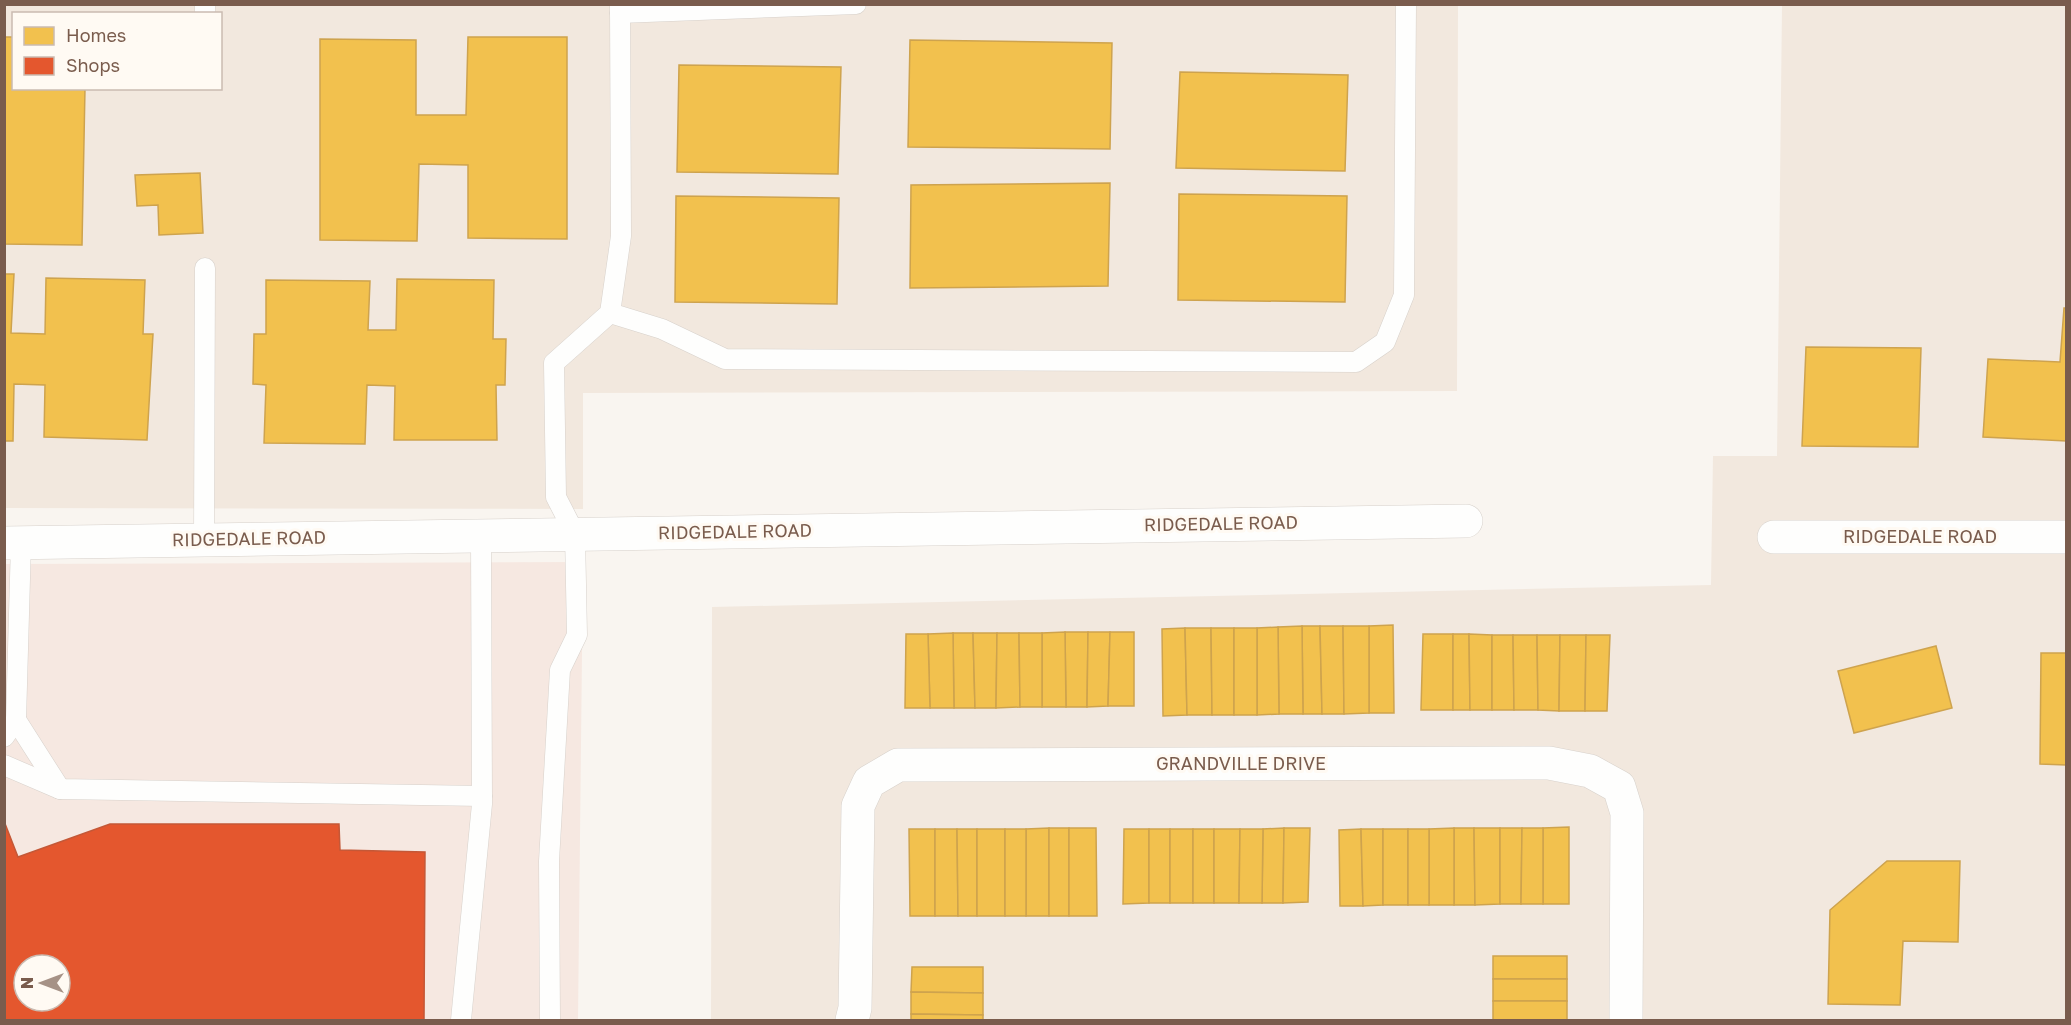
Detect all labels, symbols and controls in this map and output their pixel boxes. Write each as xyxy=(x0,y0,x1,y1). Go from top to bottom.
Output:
legend xyxy=(12,12,222,90)
text: Homes xyxy=(66,24,126,46)
text: Shops xyxy=(66,54,120,76)
street label: RIDGEDALE ROAD xyxy=(1144,511,1298,535)
street label: RIDGEDALE ROAD xyxy=(658,519,812,543)
street label: RIDGEDALE ROAD xyxy=(1843,525,1997,547)
street label: RIDGEDALE ROAD xyxy=(172,526,326,550)
street label: GRANDVILLE DRIVE xyxy=(1156,752,1326,774)
north arrow xyxy=(12,953,72,1013)
text: N xyxy=(17,977,37,989)

